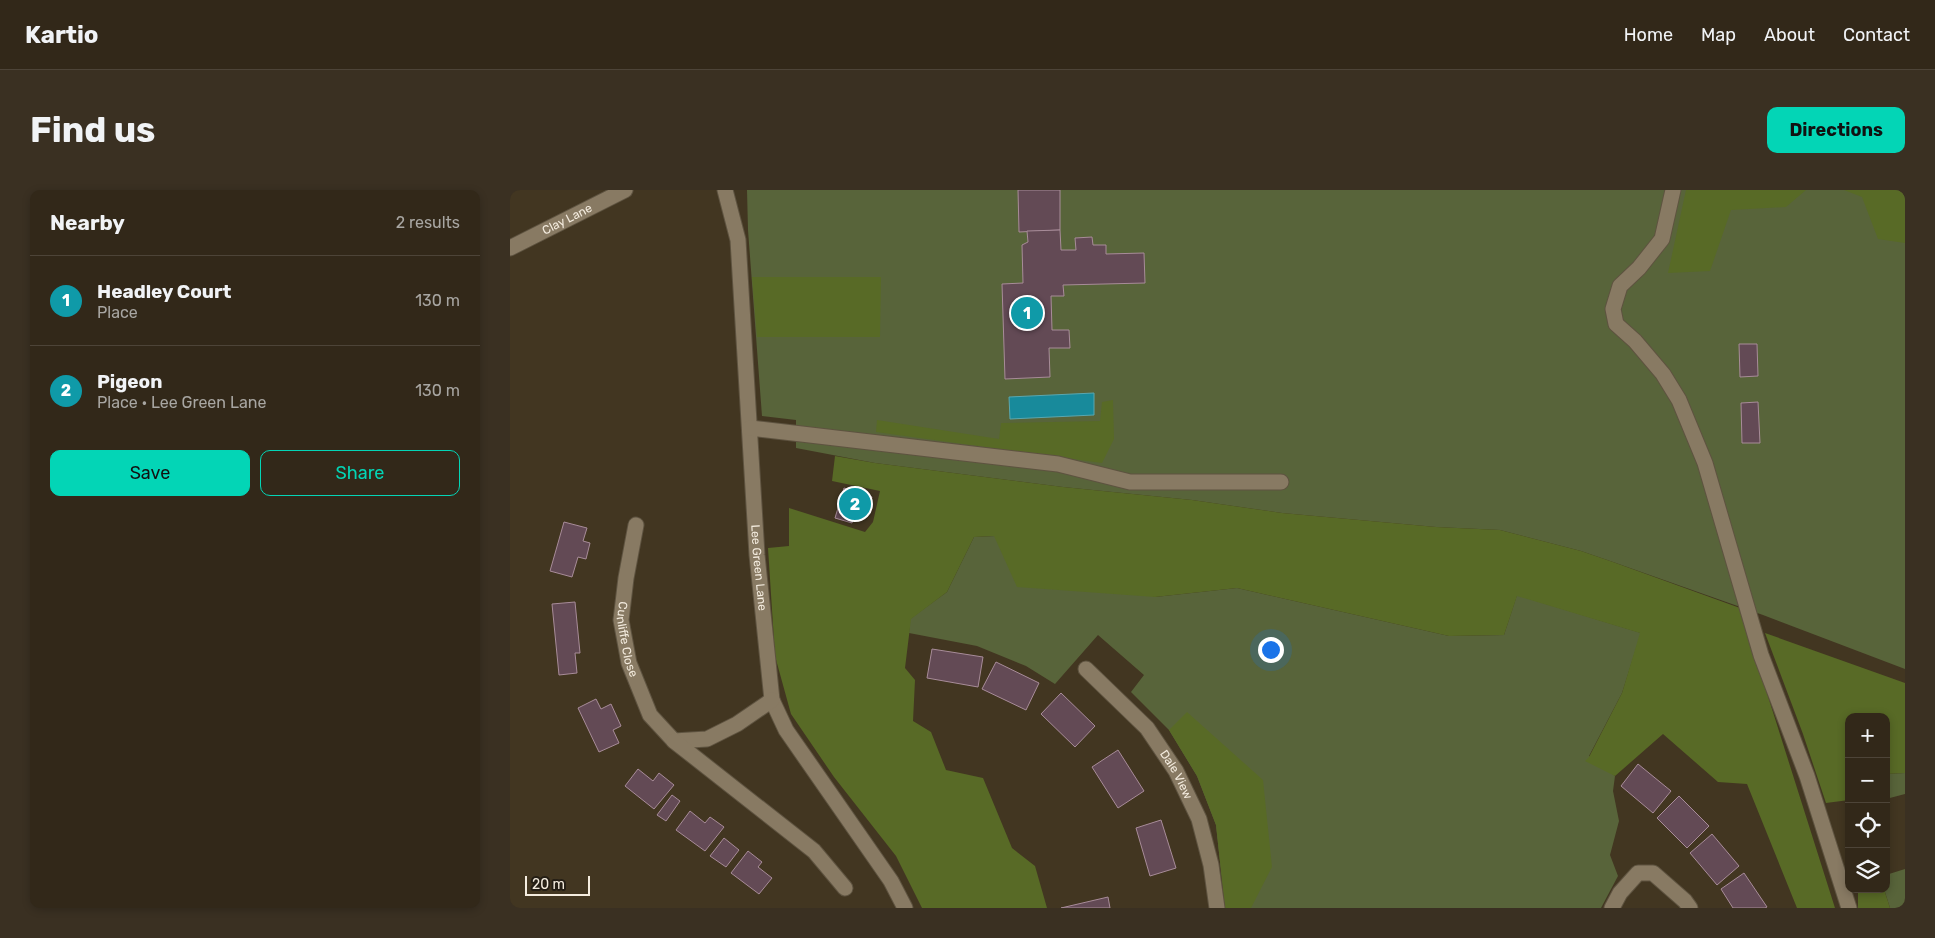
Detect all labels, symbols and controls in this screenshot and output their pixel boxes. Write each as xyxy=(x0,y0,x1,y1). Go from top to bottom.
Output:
text: Kartio xyxy=(25,21,99,49)
text: Home xyxy=(1624,24,1673,46)
text: Map xyxy=(1701,24,1736,46)
text: About xyxy=(1764,24,1815,46)
text: Contact xyxy=(1843,24,1910,46)
button: Directions xyxy=(1767,107,1905,153)
text: Find us xyxy=(30,109,155,151)
street label: Clay Lane xyxy=(540,201,595,238)
text: Nearby xyxy=(50,210,125,235)
text: 2 results xyxy=(396,213,460,232)
text: Headley Court xyxy=(97,280,231,303)
text: 1 xyxy=(62,291,70,310)
text: 130 m xyxy=(415,291,460,310)
pin: 1 xyxy=(1011,294,1043,332)
text: Place xyxy=(97,303,138,322)
text: Pigeon xyxy=(97,370,162,393)
text: 2 xyxy=(61,381,71,400)
text: 130 m xyxy=(415,381,460,400)
text: Place · Lee Green Lane xyxy=(97,393,266,412)
button: Save xyxy=(50,450,250,496)
button: Share xyxy=(260,450,460,496)
pin: 2 xyxy=(839,485,871,523)
street label: Lee Green Lane xyxy=(748,524,770,612)
street label: Cunliffe Close xyxy=(613,601,641,679)
your location xyxy=(1258,637,1284,663)
map controls xyxy=(1845,713,1890,893)
button: + xyxy=(1845,713,1890,758)
street label: Dale View xyxy=(1157,747,1196,802)
button: − xyxy=(1845,758,1890,803)
button: locate xyxy=(1845,803,1890,848)
button: layers xyxy=(1845,848,1890,893)
scale bar xyxy=(525,873,590,896)
text: 20 m xyxy=(532,876,565,893)

